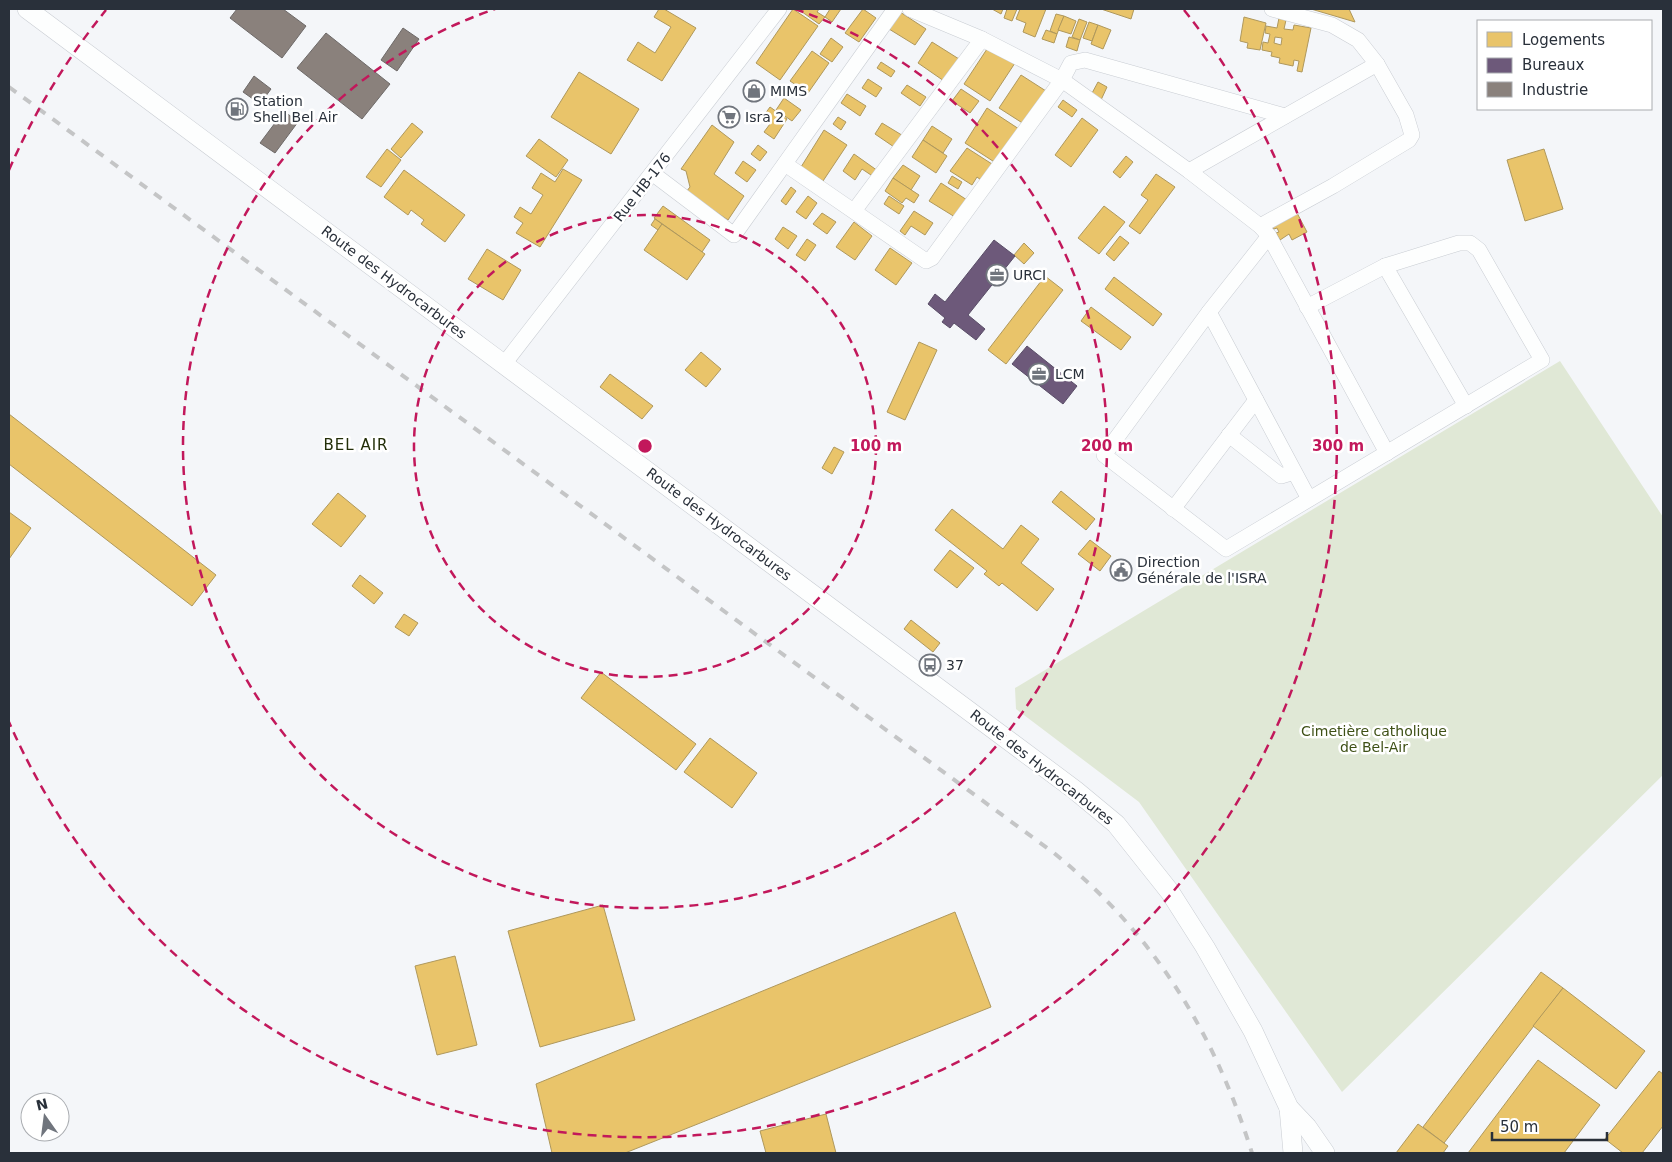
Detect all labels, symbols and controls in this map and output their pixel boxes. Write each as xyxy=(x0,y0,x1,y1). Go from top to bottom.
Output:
legend xyxy=(1477,20,1652,110)
text: Logements xyxy=(1522,31,1605,49)
text: Bureaux xyxy=(1522,56,1585,74)
shop icon: MIMS xyxy=(742,79,766,103)
text: Industrie xyxy=(1522,81,1588,99)
place label: MIMS xyxy=(770,83,807,99)
place label: Station Shell Bel Air xyxy=(253,93,338,125)
fuel station icon: Station Shell Bel Air xyxy=(225,97,249,121)
supermarket icon: Isra 2 xyxy=(717,105,741,129)
place label: Isra 2 xyxy=(745,109,784,125)
street label: Rue HB-176 xyxy=(610,149,674,225)
street label: Route des Hydrocarbures xyxy=(318,222,470,342)
office icon: URCI xyxy=(985,263,1009,287)
place label: URCI xyxy=(1013,267,1046,283)
office icon: LCM xyxy=(1027,362,1051,386)
place label: LCM xyxy=(1055,366,1085,382)
district label: BEL AIR xyxy=(323,436,389,454)
centre of rings xyxy=(636,437,654,455)
text: 100 m xyxy=(850,437,902,455)
text: 200 m xyxy=(1081,437,1133,455)
text: 300 m xyxy=(1312,437,1364,455)
street label: Route des Hydrocarbures xyxy=(643,464,795,584)
place label: Direction Générale de l'ISRA xyxy=(1137,554,1267,586)
public building icon: Direction Générale de l'ISRA xyxy=(1109,558,1133,582)
bus stop icon: 37 xyxy=(918,653,942,677)
place label: 37 xyxy=(946,657,964,673)
street label: Route des Hydrocarbures xyxy=(967,706,1117,828)
park label: Cimetière catholique de Bel-Air xyxy=(1301,723,1447,755)
north arrow xyxy=(20,1092,70,1142)
text: N xyxy=(34,1095,49,1114)
scale bar xyxy=(1492,1110,1607,1142)
text: 50 m xyxy=(1500,1118,1538,1136)

